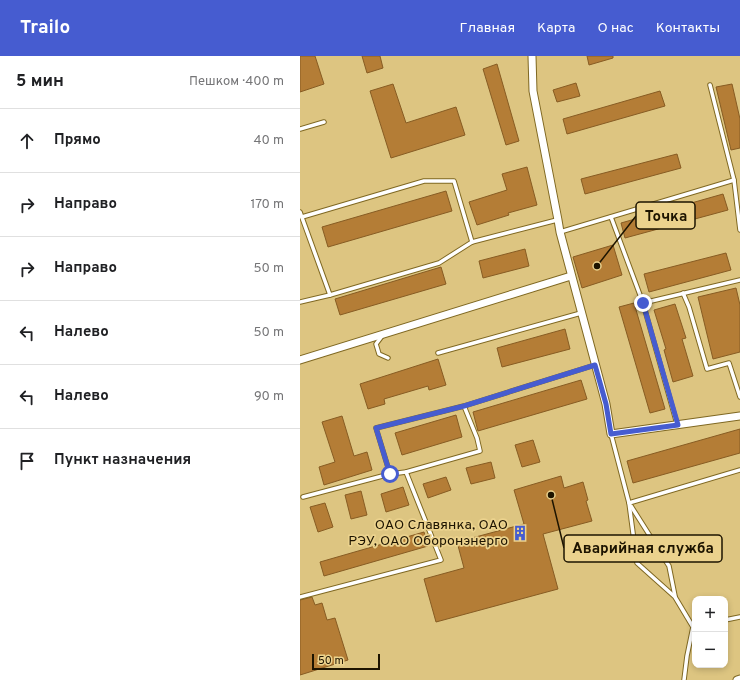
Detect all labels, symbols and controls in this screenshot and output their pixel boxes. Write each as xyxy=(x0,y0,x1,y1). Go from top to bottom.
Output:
text: Trailo xyxy=(20,16,70,40)
text: Главная xyxy=(460,20,515,37)
text: Карта xyxy=(537,20,575,37)
text: О нас xyxy=(597,20,634,37)
text: Контакты xyxy=(656,20,720,37)
text: 5 мин xyxy=(16,71,64,93)
text: Пешком · 400 m xyxy=(189,74,284,90)
icon: ahead xyxy=(16,130,38,152)
text: Прямо xyxy=(54,131,101,150)
text: 40 m xyxy=(254,133,284,149)
icon: right xyxy=(16,194,38,216)
text: Направо xyxy=(54,195,117,214)
text: 170 m xyxy=(250,197,284,213)
callout: Точка xyxy=(636,202,695,229)
text: Точка xyxy=(645,208,687,227)
icon: right xyxy=(16,258,38,280)
text: Направо xyxy=(54,259,117,278)
text: 50 m xyxy=(254,261,284,277)
route end xyxy=(634,294,652,312)
icon: left xyxy=(16,322,38,344)
text: Налево xyxy=(54,323,109,342)
text: 50 m xyxy=(254,325,284,341)
icon: left xyxy=(16,386,38,408)
text: Налево xyxy=(54,387,109,406)
text: 90 m xyxy=(254,389,284,405)
icon: arrive xyxy=(16,450,38,472)
text: Пункт назначения xyxy=(54,451,191,470)
route start xyxy=(381,465,399,483)
place label: ОАО Славянка, ОАО РЭУ, ОАО Оборонэнерго xyxy=(348,517,508,550)
building icon: ОАО Славянка, ОАО РЭУ, ОАО Оборонэнерго xyxy=(511,524,529,542)
callout: Аварийная служба xyxy=(564,535,722,562)
text: Аварийная служба xyxy=(572,540,714,559)
map controls xyxy=(692,596,728,668)
button: + xyxy=(692,596,728,632)
button: − xyxy=(692,632,728,668)
scale bar xyxy=(312,652,380,671)
text: 50 m xyxy=(318,654,344,668)

